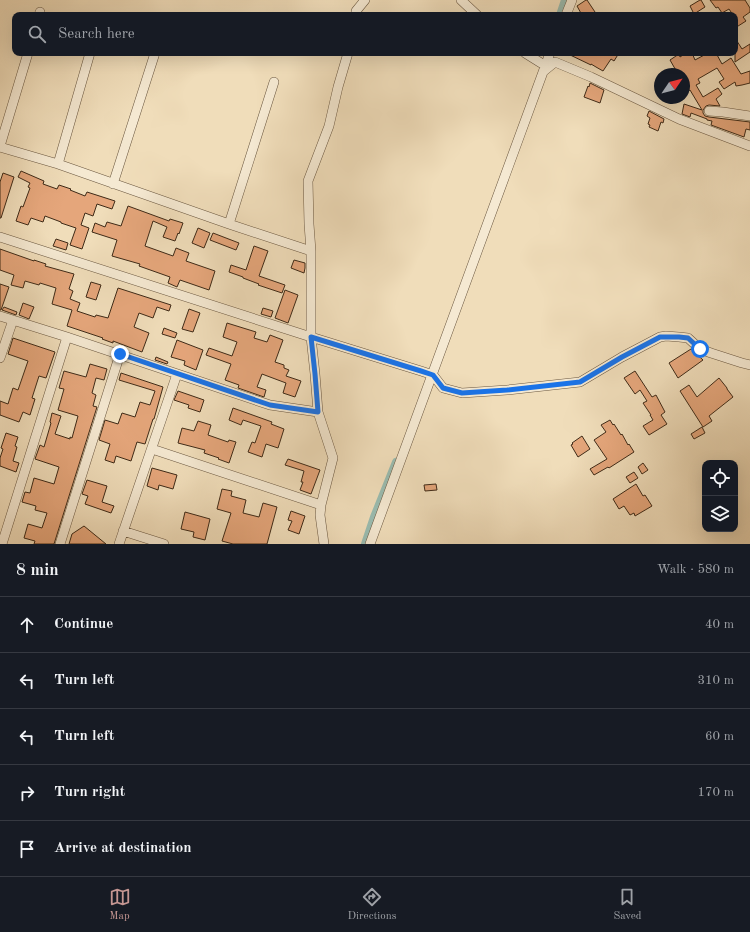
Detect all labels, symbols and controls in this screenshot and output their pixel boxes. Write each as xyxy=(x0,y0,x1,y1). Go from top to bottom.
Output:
search box xyxy=(12,12,738,56)
icon: search xyxy=(26,23,48,45)
text: Search here xyxy=(58,27,135,42)
north arrow xyxy=(654,68,690,104)
route start xyxy=(691,340,709,358)
route end xyxy=(111,345,129,363)
map controls xyxy=(702,460,738,532)
button: locate xyxy=(702,460,738,496)
button: layers xyxy=(702,496,738,532)
text: 8 min xyxy=(16,562,59,579)
text: Walk · 580 m xyxy=(657,563,734,576)
icon: ahead xyxy=(16,614,38,636)
text: Continue xyxy=(54,617,113,632)
text: 40 m xyxy=(705,618,734,631)
icon: left xyxy=(16,670,38,692)
text: Turn left xyxy=(54,673,114,688)
text: 310 m xyxy=(697,674,734,687)
icon: left xyxy=(16,726,38,748)
text: Turn left xyxy=(54,729,114,744)
text: 60 m xyxy=(705,730,734,743)
icon: right xyxy=(16,782,38,804)
text: Turn right xyxy=(54,785,125,800)
text: 170 m xyxy=(697,786,734,799)
icon: arrive xyxy=(16,838,38,860)
text: Arrive at destination xyxy=(54,841,192,856)
tab: Map xyxy=(109,886,131,924)
tab: Directions xyxy=(348,886,396,924)
tab: Saved xyxy=(613,886,641,924)

